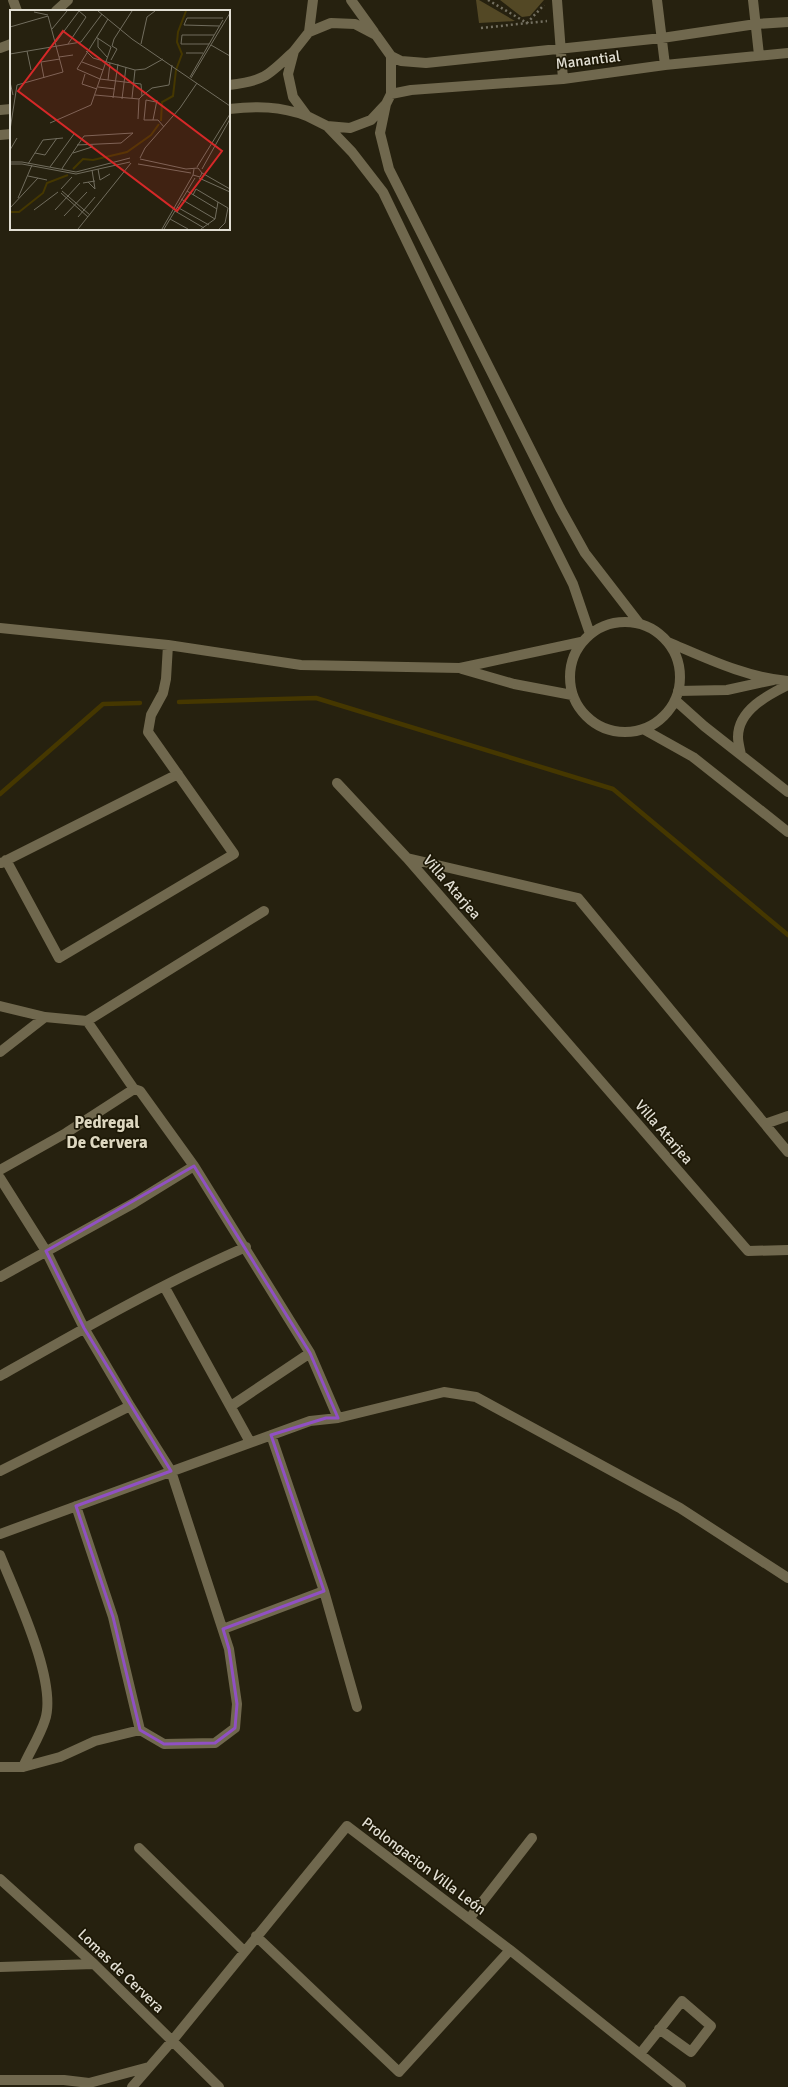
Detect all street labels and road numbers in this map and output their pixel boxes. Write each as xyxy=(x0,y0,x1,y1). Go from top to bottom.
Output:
street label: Manantial xyxy=(555,47,621,73)
street label: Villa Atarjea xyxy=(419,851,485,923)
street label: Villa Atarjea xyxy=(631,1096,697,1168)
street label: Prolongacion Villa León xyxy=(358,1813,490,1919)
street label: Lomas de Cervera xyxy=(74,1925,168,2017)

